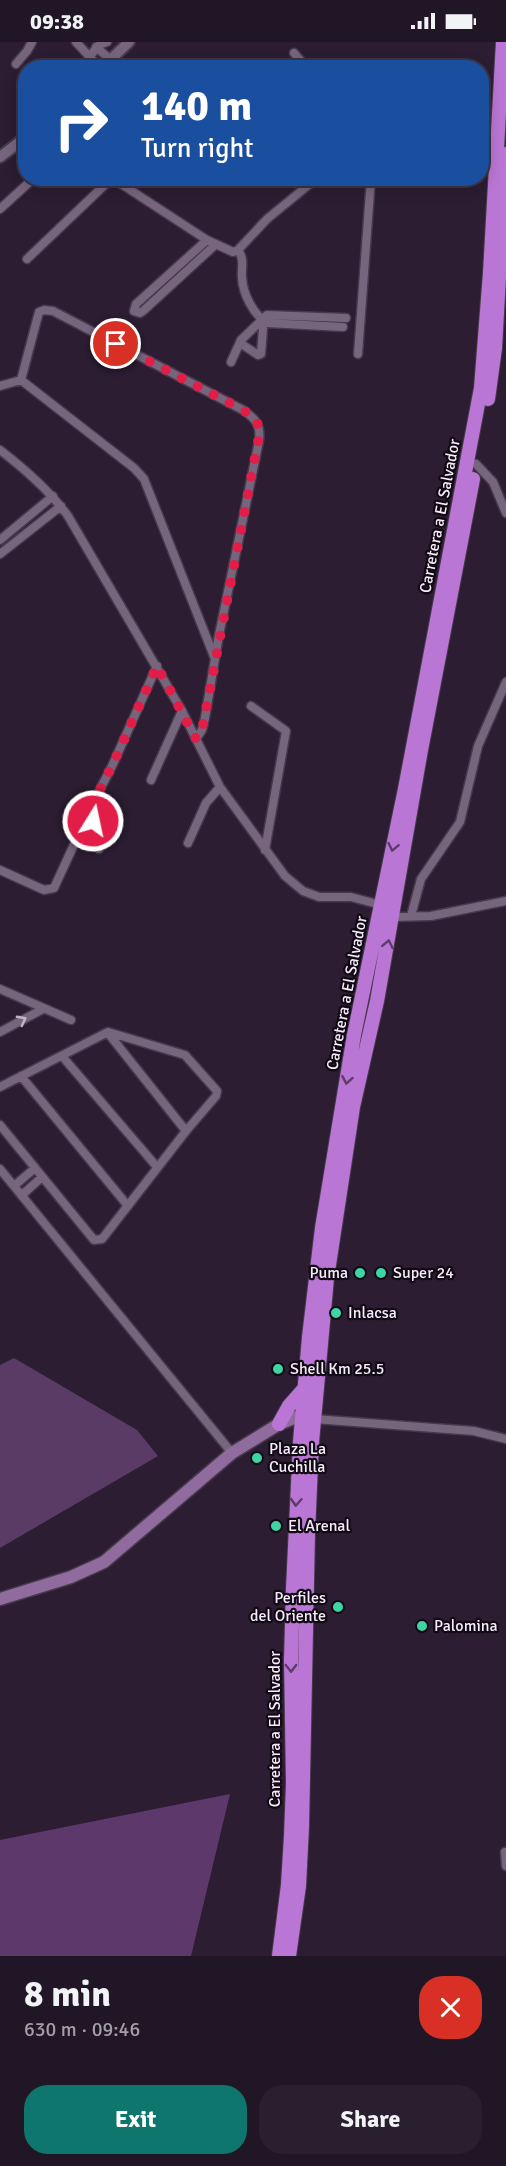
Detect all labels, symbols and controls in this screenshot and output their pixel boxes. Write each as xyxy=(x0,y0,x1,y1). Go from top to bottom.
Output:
text: 09:38 xyxy=(30,8,84,35)
text: 140 m xyxy=(141,81,252,132)
icon: right xyxy=(42,84,120,162)
text: Turn right xyxy=(141,132,254,165)
pin xyxy=(90,318,141,369)
icon: arrive xyxy=(99,327,132,360)
street label: Carretera a El Salvador xyxy=(415,437,465,595)
position arrow xyxy=(61,789,125,853)
one-way arrow xyxy=(387,842,400,852)
street label: Carretera a El Salvador xyxy=(322,914,372,1072)
one-way arrow xyxy=(381,939,394,949)
one-way arrow xyxy=(15,1016,26,1027)
one-way arrow xyxy=(341,1074,354,1084)
place label: Puma xyxy=(310,1263,348,1283)
place label: Super 24 xyxy=(393,1263,454,1283)
marker: Puma xyxy=(353,1266,367,1280)
marker: Super 24 xyxy=(374,1266,388,1280)
place label: Inlacsa xyxy=(348,1303,397,1323)
marker: Inlacsa xyxy=(329,1306,343,1320)
place label: Shell Km 25.5 xyxy=(290,1359,384,1379)
marker: Shell Km 25.5 xyxy=(271,1362,285,1376)
place label: Plaza La Cuchilla xyxy=(269,1439,326,1477)
marker: Plaza La Cuchilla xyxy=(250,1451,264,1465)
one-way arrow xyxy=(290,1498,303,1507)
place label: El Arenal xyxy=(288,1516,350,1536)
marker: El Arenal xyxy=(269,1519,283,1533)
place label: Perfiles del Oriente xyxy=(250,1588,326,1626)
marker: Perfiles del Oriente xyxy=(331,1600,345,1614)
place label: Palomina xyxy=(434,1616,498,1636)
marker: Palomina xyxy=(415,1619,429,1633)
street label: Carretera a El Salvador xyxy=(265,1651,285,1807)
one-way arrow xyxy=(285,1664,297,1673)
text: 8 min xyxy=(24,1972,111,2017)
button: close xyxy=(419,1976,482,2039)
text: 630 m · 09:46 xyxy=(24,2017,140,2042)
button: Exit xyxy=(24,2085,247,2154)
button: Share xyxy=(259,2085,482,2154)

